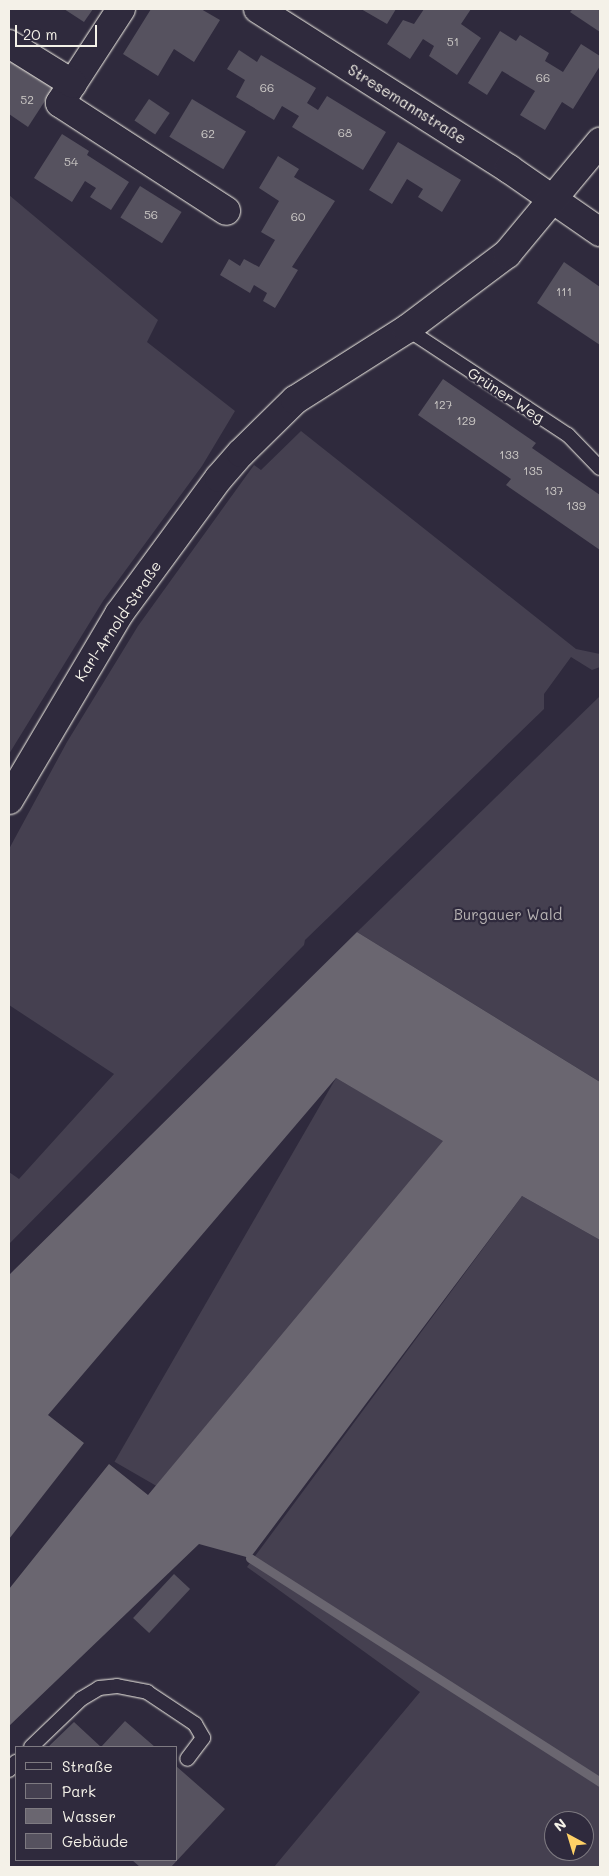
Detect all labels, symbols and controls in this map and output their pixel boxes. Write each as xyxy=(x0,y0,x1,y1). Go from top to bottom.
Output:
scale bar xyxy=(18,15,100,47)
text: 20 m xyxy=(23,24,57,44)
house number: 51 xyxy=(447,35,459,49)
street label: Stresemannstraße xyxy=(345,60,469,148)
house number: 66 xyxy=(536,71,550,85)
house number: 66 xyxy=(260,81,274,95)
house number: 52 xyxy=(20,93,34,107)
house number: 68 xyxy=(338,126,352,140)
house number: 62 xyxy=(201,127,215,141)
house number: 54 xyxy=(64,155,78,169)
house number: 56 xyxy=(144,208,158,222)
house number: 60 xyxy=(291,210,305,224)
house number: 111 xyxy=(556,285,572,299)
street label: Grüner Weg xyxy=(464,364,548,426)
house number: 127 xyxy=(434,398,452,412)
house number: 129 xyxy=(456,414,476,428)
house number: 133 xyxy=(499,448,519,462)
house number: 135 xyxy=(523,464,543,478)
house number: 137 xyxy=(544,484,564,498)
house number: 139 xyxy=(566,499,586,513)
street label: Karl-Arnold-Straße xyxy=(71,557,165,685)
park label: Burgauer Wald xyxy=(454,906,562,924)
legend xyxy=(15,1746,178,1861)
text: Straße xyxy=(62,1756,113,1776)
text: Park xyxy=(62,1781,96,1801)
text: Wasser xyxy=(62,1806,116,1826)
north arrow xyxy=(544,1811,594,1861)
text: N xyxy=(550,1814,570,1835)
text: Gebäude xyxy=(62,1831,128,1851)

